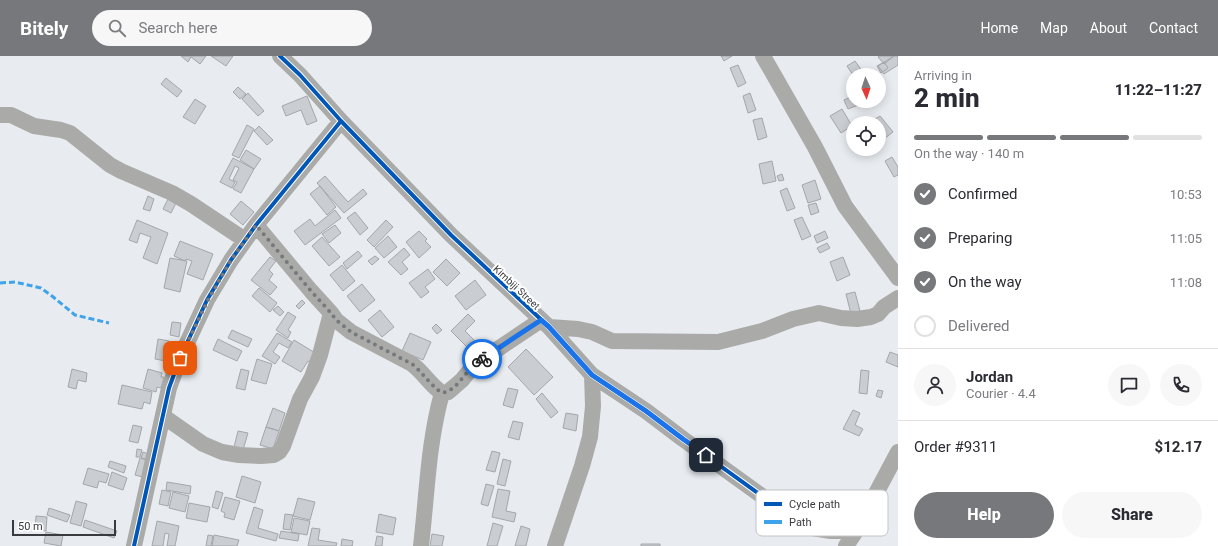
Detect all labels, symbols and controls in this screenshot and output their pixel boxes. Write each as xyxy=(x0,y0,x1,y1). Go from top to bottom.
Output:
search box xyxy=(92,10,372,46)
text: Bitely xyxy=(20,17,68,40)
icon: search xyxy=(106,17,128,39)
text: Search here xyxy=(138,19,217,37)
text: Home xyxy=(980,20,1018,36)
text: Map xyxy=(1040,20,1068,36)
text: About xyxy=(1090,20,1127,36)
text: Contact xyxy=(1149,20,1198,36)
north arrow xyxy=(846,68,886,108)
map controls xyxy=(846,68,886,156)
text: Arriving in xyxy=(914,68,972,83)
text: 11:22–11:27 xyxy=(1115,81,1202,99)
text: 2 min xyxy=(914,83,980,113)
button: locate xyxy=(846,116,886,156)
text: On the way · 140 m xyxy=(914,146,1024,161)
icon: check xyxy=(914,183,936,205)
text: Confirmed xyxy=(948,185,1018,203)
text: 10:53 xyxy=(1170,187,1202,202)
icon: check xyxy=(914,227,936,249)
text: Preparing xyxy=(948,229,1012,247)
text: 11:05 xyxy=(1170,231,1202,246)
street label: Kimbiji Street xyxy=(491,263,542,312)
icon: check xyxy=(914,271,936,293)
text: On the way xyxy=(948,273,1022,291)
text: 11:08 xyxy=(1170,275,1202,290)
text: Delivered xyxy=(948,317,1010,335)
courier xyxy=(462,339,502,379)
pin xyxy=(163,341,197,375)
icon: bag xyxy=(169,347,191,369)
icon: bike xyxy=(471,348,493,370)
button: person xyxy=(914,364,956,406)
button: chat xyxy=(1108,364,1150,406)
button: phone xyxy=(1160,364,1202,406)
text: Jordan xyxy=(966,368,1013,386)
text: Courier · 4.4 xyxy=(966,386,1036,401)
pin xyxy=(689,438,723,472)
text: Order #9311 xyxy=(914,438,997,456)
text: $12.17 xyxy=(1155,438,1202,456)
icon: home xyxy=(695,444,717,466)
legend xyxy=(756,490,888,536)
button: Help xyxy=(914,492,1054,538)
button: Share xyxy=(1062,492,1202,538)
text: Cycle path xyxy=(789,498,840,511)
text: Path xyxy=(789,516,812,529)
scale bar xyxy=(12,518,116,537)
text: 50 m xyxy=(18,520,43,533)

